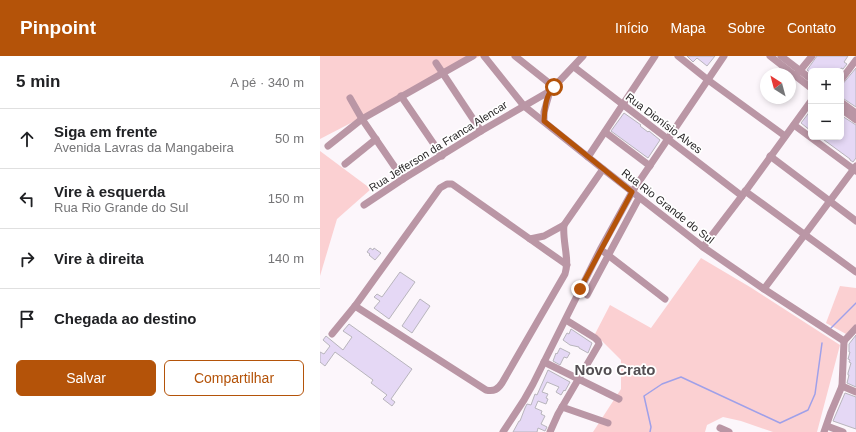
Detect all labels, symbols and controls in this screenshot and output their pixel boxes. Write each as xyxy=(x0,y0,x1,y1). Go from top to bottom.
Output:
text: Pinpoint xyxy=(20,17,96,38)
text: Início xyxy=(615,20,649,36)
text: Mapa xyxy=(671,20,706,36)
text: Sobre xyxy=(728,20,765,36)
text: Contato xyxy=(787,20,836,36)
north arrow xyxy=(760,68,796,104)
map controls xyxy=(808,68,844,140)
button: + xyxy=(808,68,844,104)
text: 5 min xyxy=(16,72,60,91)
text: A pé · 340 m xyxy=(230,75,304,90)
route start xyxy=(545,78,563,96)
street label: Rua Dionísio Alves xyxy=(624,90,705,156)
street label: Rua Jefferson da Franca Alencar xyxy=(367,98,510,194)
button: − xyxy=(808,104,844,140)
text: Siga em frente xyxy=(54,123,157,140)
icon: ahead xyxy=(16,128,38,150)
text: 50 m xyxy=(275,131,304,146)
text: Avenida Lavras da Mangabeira xyxy=(54,140,234,155)
street label: Rua Rio Grande do Sul xyxy=(619,166,717,246)
text: Vire à esquerda xyxy=(54,183,165,200)
icon: left xyxy=(16,188,38,210)
text: 150 m xyxy=(268,191,304,206)
text: Rua Rio Grande do Sul xyxy=(54,200,188,215)
icon: right xyxy=(16,248,38,270)
text: Vire à direita xyxy=(54,250,144,267)
text: 140 m xyxy=(268,251,304,266)
route end xyxy=(571,280,589,298)
icon: arrive xyxy=(16,308,38,330)
text: Chegada ao destino xyxy=(54,310,197,327)
button: Salvar xyxy=(16,360,156,396)
button: Compartilhar xyxy=(164,360,304,396)
district label: Novo Crato xyxy=(575,361,655,378)

